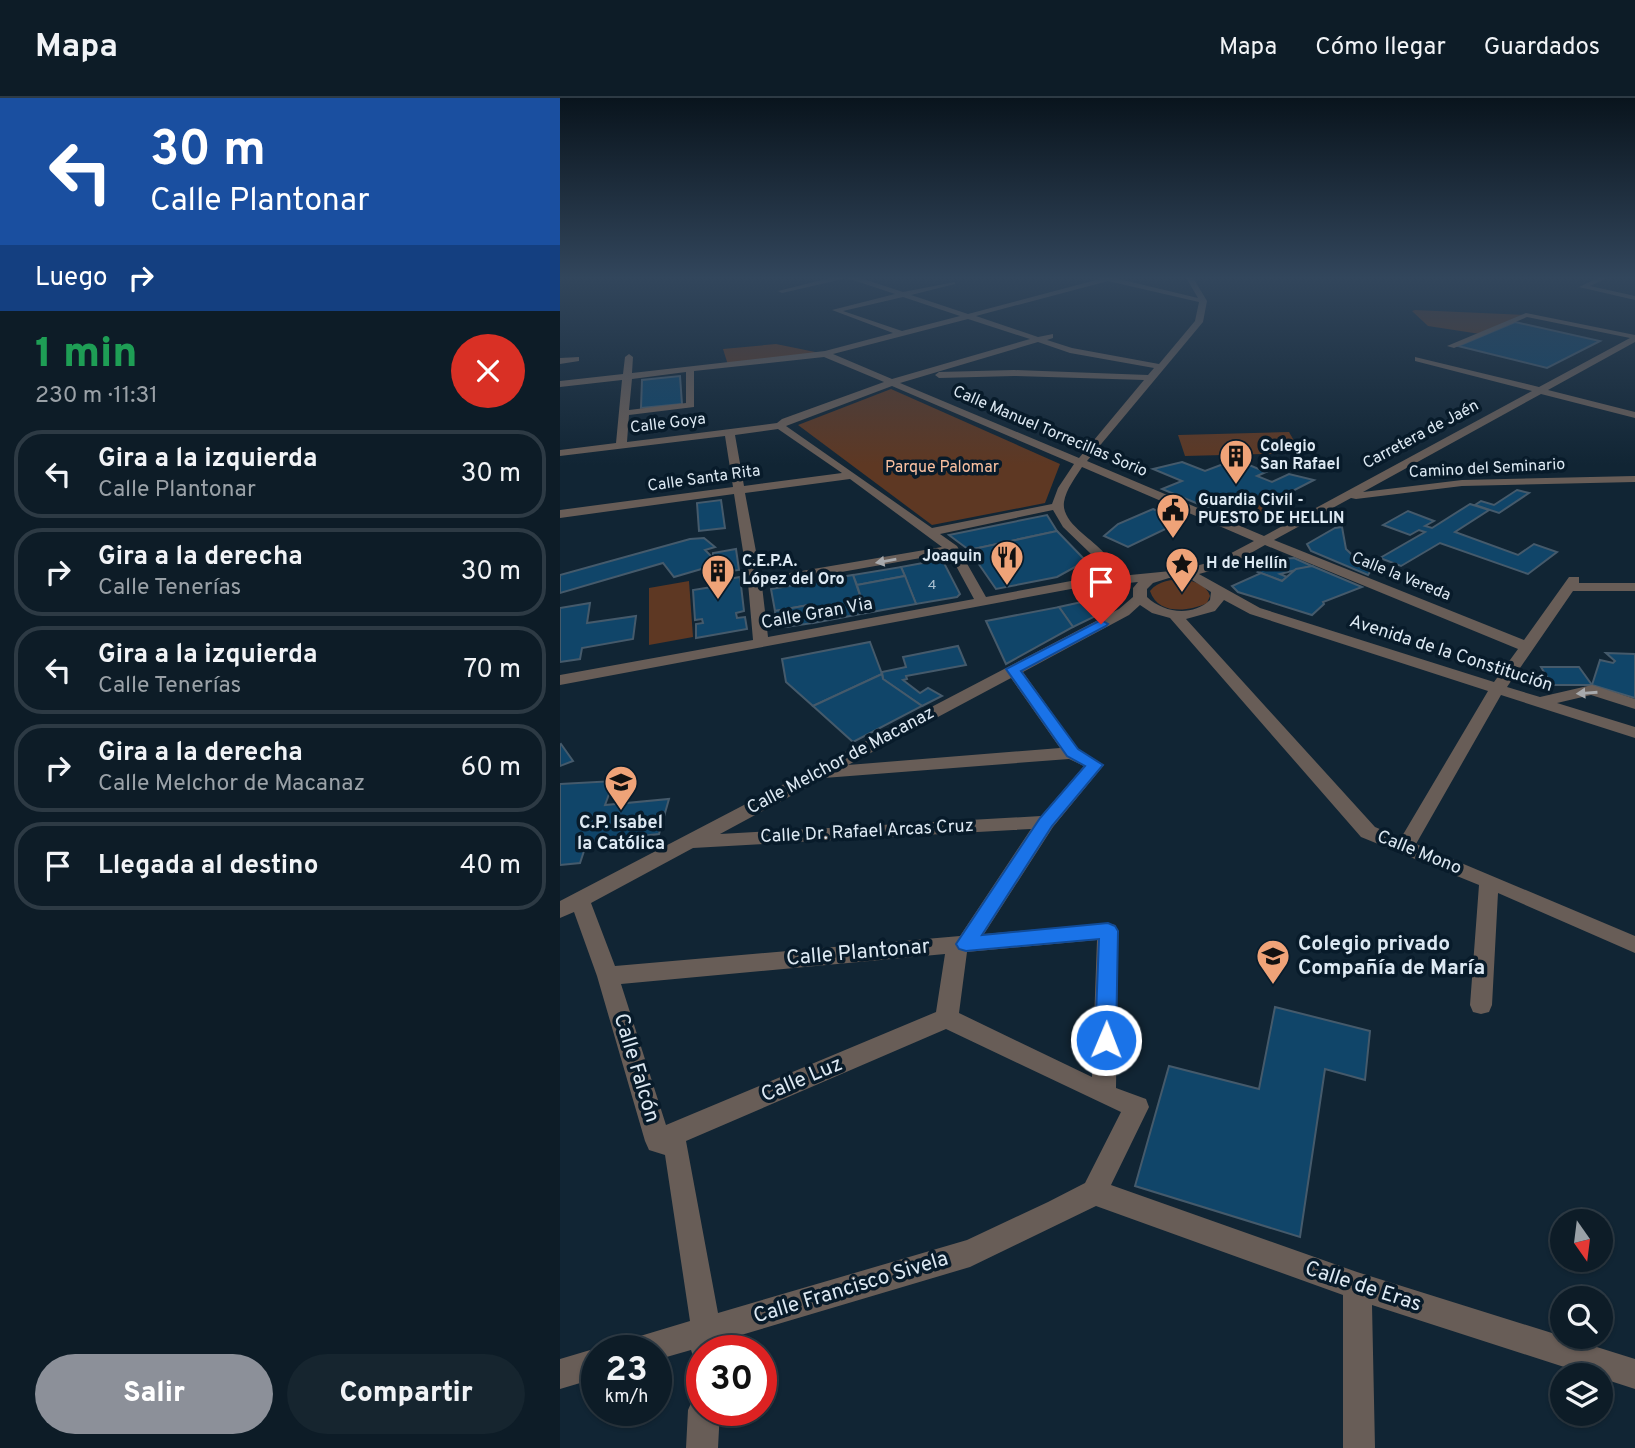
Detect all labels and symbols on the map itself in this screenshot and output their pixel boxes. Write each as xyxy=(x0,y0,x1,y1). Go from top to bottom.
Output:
street label: Calle Manuel Torrecillas Sorio xyxy=(950,382,1150,482)
street label: Carretera de Jaén xyxy=(1360,396,1482,474)
street label: Calle Goya xyxy=(629,409,707,439)
building icon: Colegio San Rafael xyxy=(1217,437,1255,486)
place label: Colegio San Rafael xyxy=(1260,437,1340,475)
street label: Camino del Seminario xyxy=(1408,455,1566,483)
park label: Parque Palomar xyxy=(885,458,999,478)
street label: Calle Santa Rita xyxy=(646,461,762,497)
public building icon: Guardia Civil - PUESTO DE HELLIN xyxy=(1154,491,1192,540)
place label: Guardia Civil - PUESTO DE HELLIN xyxy=(1198,491,1345,529)
restaurant icon: Joaquin xyxy=(988,538,1026,587)
place icon: H de Hellín xyxy=(1163,545,1201,594)
place label: Joaquin xyxy=(922,547,982,567)
street label: Calle la Vereda xyxy=(1349,548,1453,606)
building icon: C.E.P.A. López del Oro xyxy=(699,552,737,601)
place label: C.E.P.A. López del Oro xyxy=(742,552,845,590)
pin xyxy=(1071,552,1131,624)
place label: H de Hellín xyxy=(1206,554,1287,574)
one-way arrow xyxy=(874,556,896,567)
house number: 4 xyxy=(928,577,936,594)
street label: Calle Gran Via xyxy=(760,593,874,635)
street label: Avenida de la Constitución xyxy=(1346,610,1556,698)
one-way arrow xyxy=(1576,688,1598,699)
street label: Calle Melchor de Macanaz xyxy=(743,702,939,820)
school or university icon: C.P. Isabel la Católica xyxy=(602,763,640,812)
place label: C.P. Isabel la Católica xyxy=(577,812,665,856)
street label: Calle Dr. Rafael Arcas Cruz xyxy=(760,815,974,849)
street label: Calle Mono xyxy=(1373,826,1465,880)
place label: Colegio privado Compañía de María xyxy=(1298,931,1485,982)
street label: Calle Plantonar xyxy=(785,933,931,973)
school or university icon: Colegio privado Compañía de María xyxy=(1254,937,1292,986)
position arrow xyxy=(1069,1003,1143,1077)
street label: Calle Falcón xyxy=(607,1010,665,1126)
street label: Calle Luz xyxy=(757,1051,847,1109)
north arrow xyxy=(1550,1209,1614,1272)
street label: Calle Francisco Sivela xyxy=(750,1245,952,1331)
street label: Calle de Eras xyxy=(1301,1255,1425,1319)
speed limit sign: 30 xyxy=(686,1335,777,1426)

